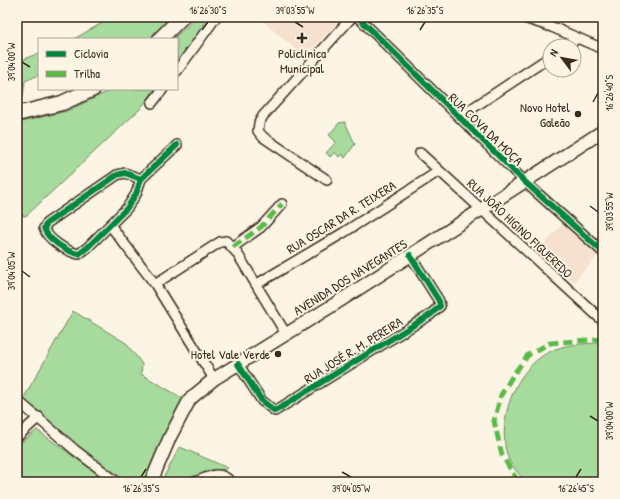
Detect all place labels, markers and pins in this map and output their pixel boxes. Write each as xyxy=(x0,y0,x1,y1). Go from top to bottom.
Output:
marker: Policlínica Municipal xyxy=(296,32,308,44)
place label: Policlínica Municipal xyxy=(278,44,326,77)
place label: Novo Hotel Galeão xyxy=(520,98,571,131)
marker: Novo Hotel Galeão xyxy=(573,109,583,119)
place label: Hotel Vale Verde xyxy=(191,345,270,363)
marker: Hotel Vale Verde xyxy=(273,349,283,359)

